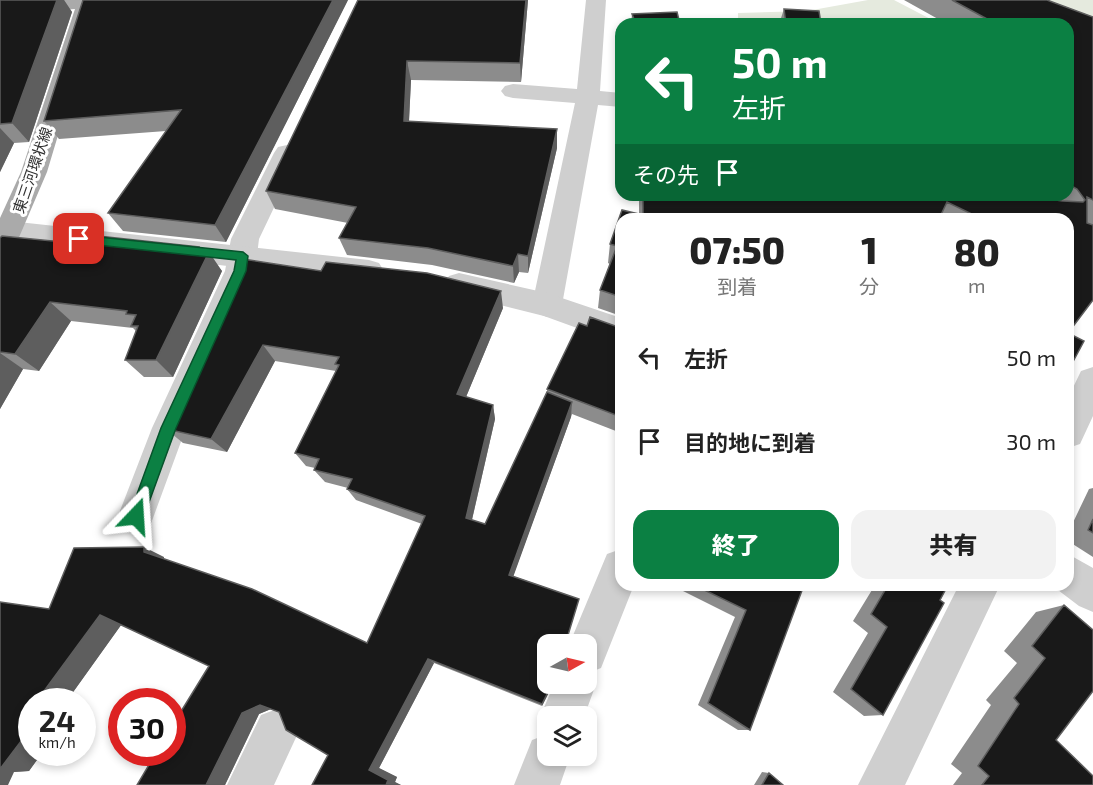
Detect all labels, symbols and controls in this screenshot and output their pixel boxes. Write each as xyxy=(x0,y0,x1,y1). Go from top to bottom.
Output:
text: 50 m xyxy=(732,36,828,86)
icon: left xyxy=(633,42,711,120)
text: 左折 xyxy=(732,91,786,123)
street label: 東三河環状線 xyxy=(9,125,55,215)
icon: arrive xyxy=(711,156,744,189)
text: その先 xyxy=(633,161,699,187)
pin xyxy=(53,213,104,264)
icon: arrive xyxy=(62,222,95,255)
text: 07:50 xyxy=(689,228,785,271)
text: 1 xyxy=(861,228,877,271)
text: 80 xyxy=(954,230,1000,273)
text: m xyxy=(968,273,985,297)
text: 到着 xyxy=(717,274,757,298)
text: 分 xyxy=(859,274,879,298)
icon: left xyxy=(633,341,666,374)
text: 50 m xyxy=(1007,344,1056,370)
text: 左折 xyxy=(684,345,728,371)
icon: arrive xyxy=(633,425,666,458)
text: 30 m xyxy=(1006,428,1056,454)
text: 目的地に到着 xyxy=(684,429,816,455)
position arrow xyxy=(104,484,168,548)
button: 終了 xyxy=(633,510,839,579)
button: 共有 xyxy=(851,510,1056,579)
north arrow xyxy=(537,634,597,694)
map controls xyxy=(537,634,597,766)
speed limit sign: 30 xyxy=(108,688,186,766)
text: 24 xyxy=(39,702,75,738)
button: layers xyxy=(537,706,597,766)
text: km/h xyxy=(38,733,76,751)

